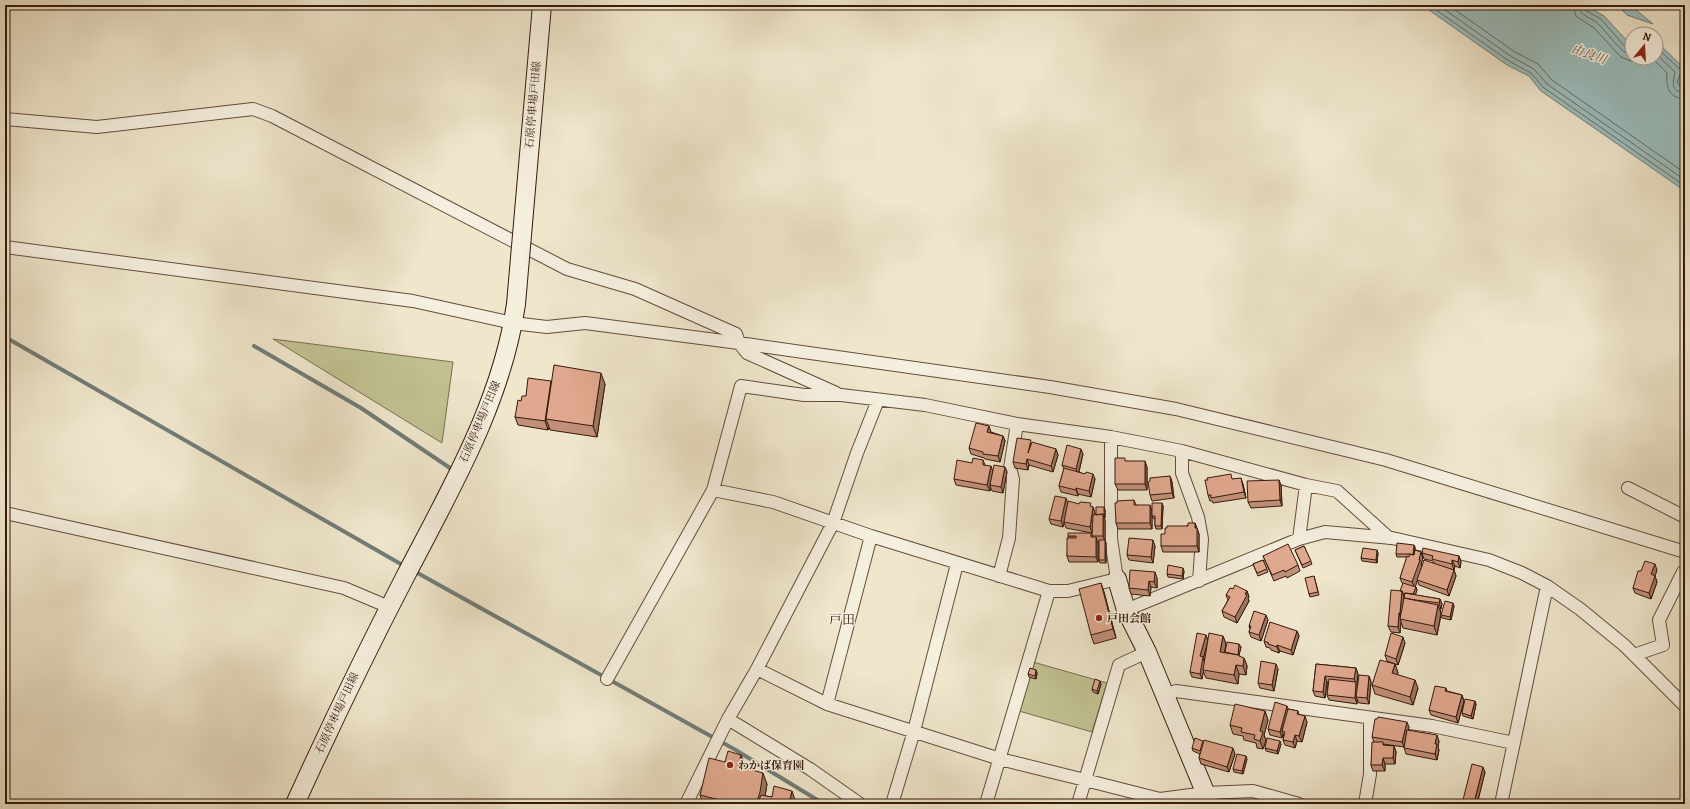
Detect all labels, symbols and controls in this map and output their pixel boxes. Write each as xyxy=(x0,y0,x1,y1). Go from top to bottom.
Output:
north arrow xyxy=(1624,26,1664,66)
text: N xyxy=(1641,29,1653,45)
water label: 由良川 xyxy=(1569,40,1611,68)
street label: 石原停車場戸田線 xyxy=(522,61,544,149)
street label: 石原停車場戸田線 xyxy=(456,379,504,465)
district label: 戸田 xyxy=(829,611,855,628)
place label: 戸田会館 xyxy=(1107,611,1151,626)
marker: 戸田会館 xyxy=(1094,613,1104,623)
street label: 石原停車場戸田線 xyxy=(312,670,362,756)
place label: わかば保育園 xyxy=(738,758,804,773)
marker: わかば保育園 xyxy=(725,760,735,770)

